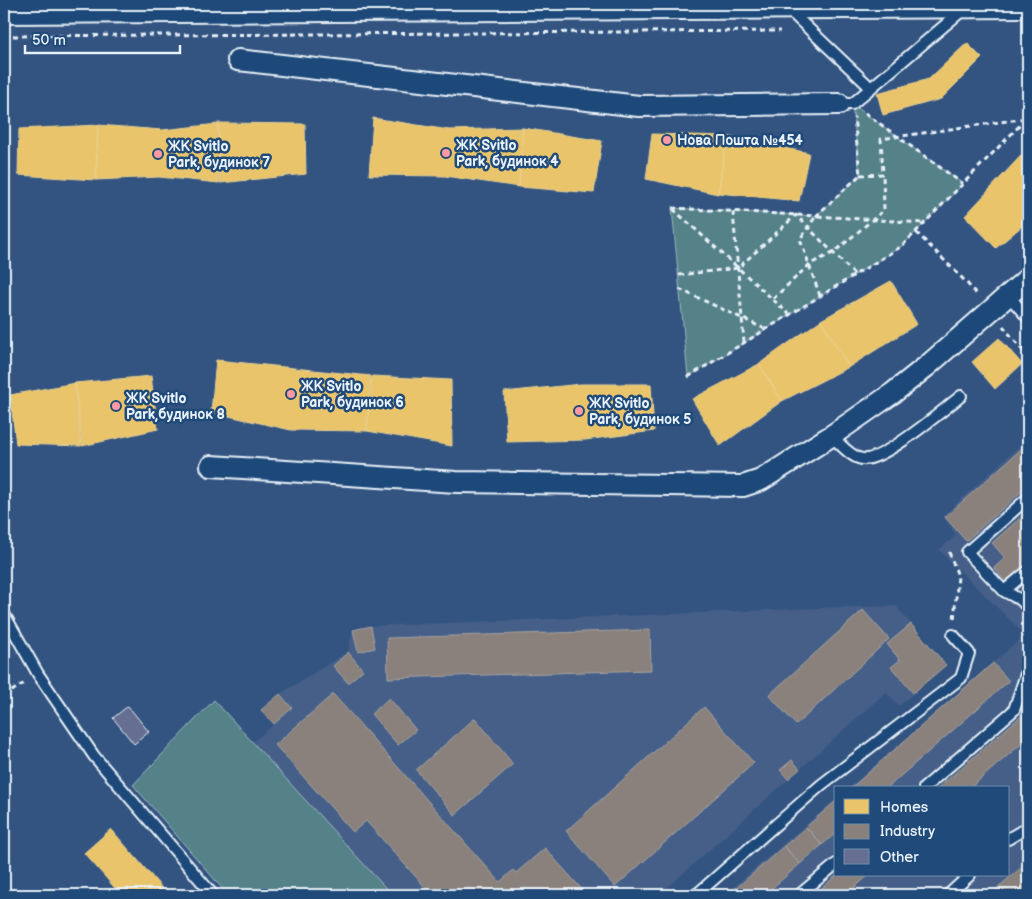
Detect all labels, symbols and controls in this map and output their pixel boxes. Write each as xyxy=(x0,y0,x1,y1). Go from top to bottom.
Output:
scale bar xyxy=(25,22,180,54)
text: 50 m xyxy=(32,31,66,50)
place label: Нова Пошта №454 xyxy=(677,132,803,149)
marker: Нова Пошта №454 xyxy=(661,134,673,146)
place label: ЖК Svitlo Park, будинок 4 xyxy=(456,137,559,170)
place label: ЖК Svitlo Park, будинок 7 xyxy=(168,138,270,171)
marker: ЖК Svitlo Park, будинок 4 xyxy=(440,147,452,159)
marker: ЖК Svitlo Park, будинок 7 xyxy=(152,148,164,160)
place label: ЖК Svitlo Park, будинок 6 xyxy=(301,378,404,411)
marker: ЖК Svitlo Park, будинок 6 xyxy=(285,388,297,400)
place label: ЖК Svitlo Park,будинок 8 xyxy=(126,390,225,423)
place label: ЖК Svitlo Park, будинок 5 xyxy=(589,395,691,428)
marker: ЖК Svitlo Park,будинок 8 xyxy=(110,400,122,412)
marker: ЖК Svitlo Park, будинок 5 xyxy=(573,405,585,417)
legend xyxy=(834,786,1010,876)
text: Homes xyxy=(880,798,929,817)
text: Industry xyxy=(880,822,935,841)
text: Other xyxy=(880,848,919,867)

